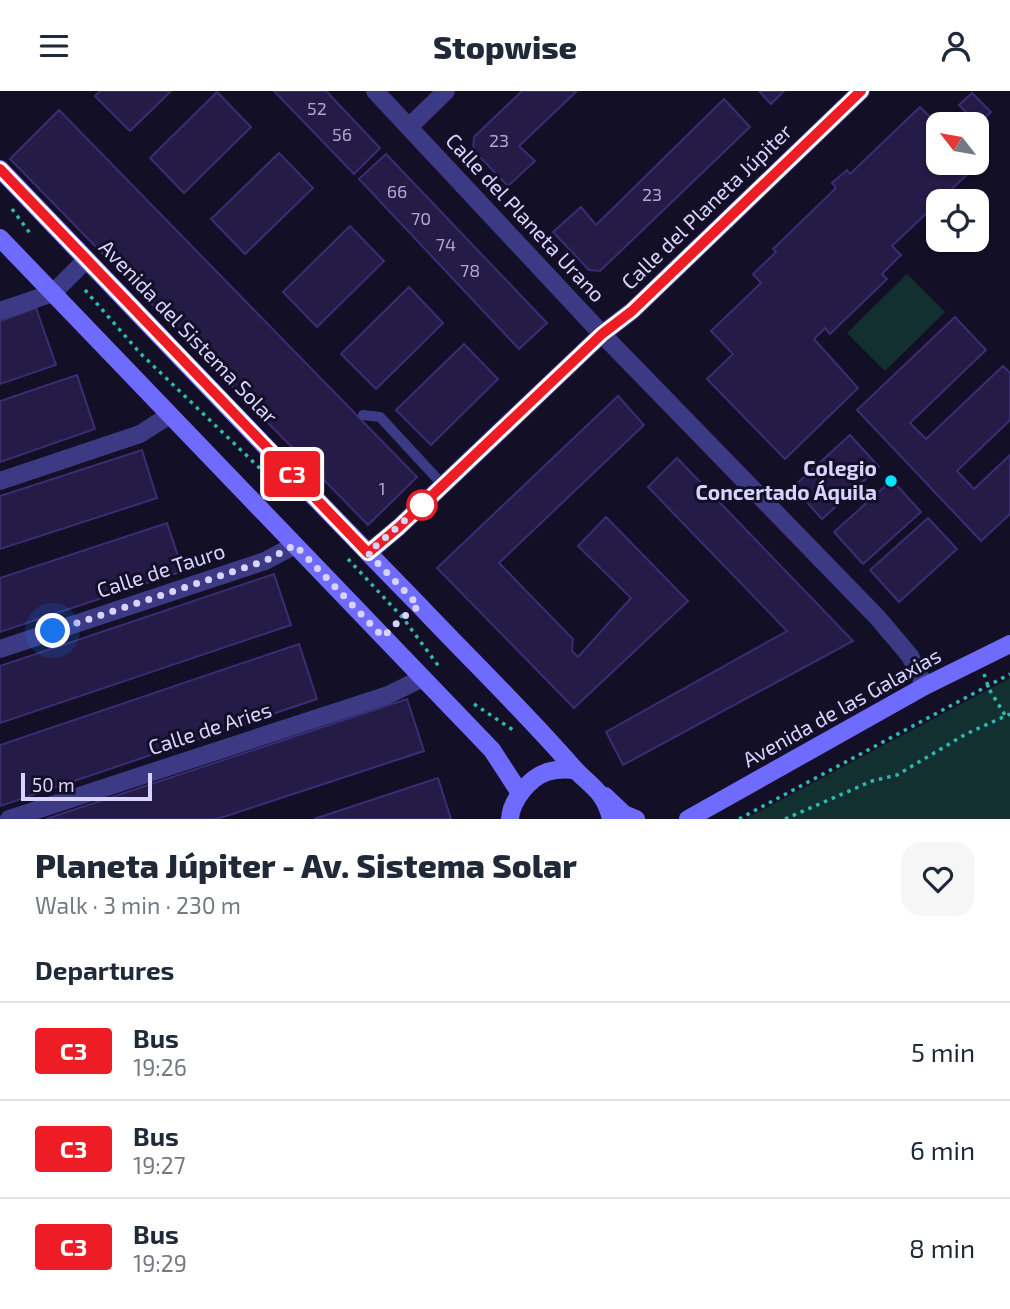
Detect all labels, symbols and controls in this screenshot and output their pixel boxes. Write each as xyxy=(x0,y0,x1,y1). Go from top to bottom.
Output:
icon: menu xyxy=(35,27,73,65)
text: Stopwise xyxy=(433,27,577,65)
icon: person xyxy=(937,27,975,65)
house number: 52 xyxy=(307,97,327,119)
north arrow xyxy=(926,112,989,175)
map controls xyxy=(926,112,989,252)
street label: Calle del Planeta Júpiter xyxy=(616,118,797,294)
house number: 56 xyxy=(332,123,352,145)
street label: Calle del Planeta Urano xyxy=(441,127,611,307)
house number: 23 xyxy=(489,129,509,151)
house number: 66 xyxy=(387,180,407,202)
house number: 23 xyxy=(642,183,662,205)
button: locate xyxy=(926,189,989,252)
house number: 70 xyxy=(411,207,431,229)
house number: 74 xyxy=(436,233,456,255)
street label: Avenida del Sistema Solar xyxy=(95,234,284,428)
house number: 78 xyxy=(460,259,480,281)
line badge: C3 xyxy=(260,451,324,497)
place label: Colegio Concertado Áquila xyxy=(695,455,877,504)
text: C3 xyxy=(278,459,306,488)
marker: Colegio Concertado Áquila xyxy=(883,473,899,489)
house number: 1 xyxy=(378,477,386,499)
unlabelled marker xyxy=(407,490,437,520)
street label: Calle de Tauro xyxy=(93,537,228,602)
your location xyxy=(35,613,70,648)
street label: Avenida de las Galaxias xyxy=(738,642,945,772)
street label: Calle de Aries xyxy=(145,696,274,759)
scale bar xyxy=(21,770,152,802)
text: 50 m xyxy=(32,773,75,796)
button: heart xyxy=(901,842,975,916)
text: Planeta Júpiter - Av. Sistema Solar xyxy=(35,845,577,885)
text: Walk · 3 min · 230 m xyxy=(35,891,241,919)
text: Departures xyxy=(35,954,174,985)
text: Bus xyxy=(133,1022,179,1053)
text: C3 xyxy=(60,1036,87,1065)
text: 5 min xyxy=(911,1036,975,1067)
text: 19:26 xyxy=(133,1053,187,1081)
text: Bus xyxy=(133,1120,179,1151)
text: C3 xyxy=(60,1134,87,1163)
text: 6 min xyxy=(910,1134,975,1165)
text: 19:27 xyxy=(133,1151,185,1179)
text: Bus xyxy=(133,1218,179,1249)
text: C3 xyxy=(60,1232,87,1261)
text: 8 min xyxy=(909,1232,975,1263)
text: 19:29 xyxy=(133,1249,187,1277)

